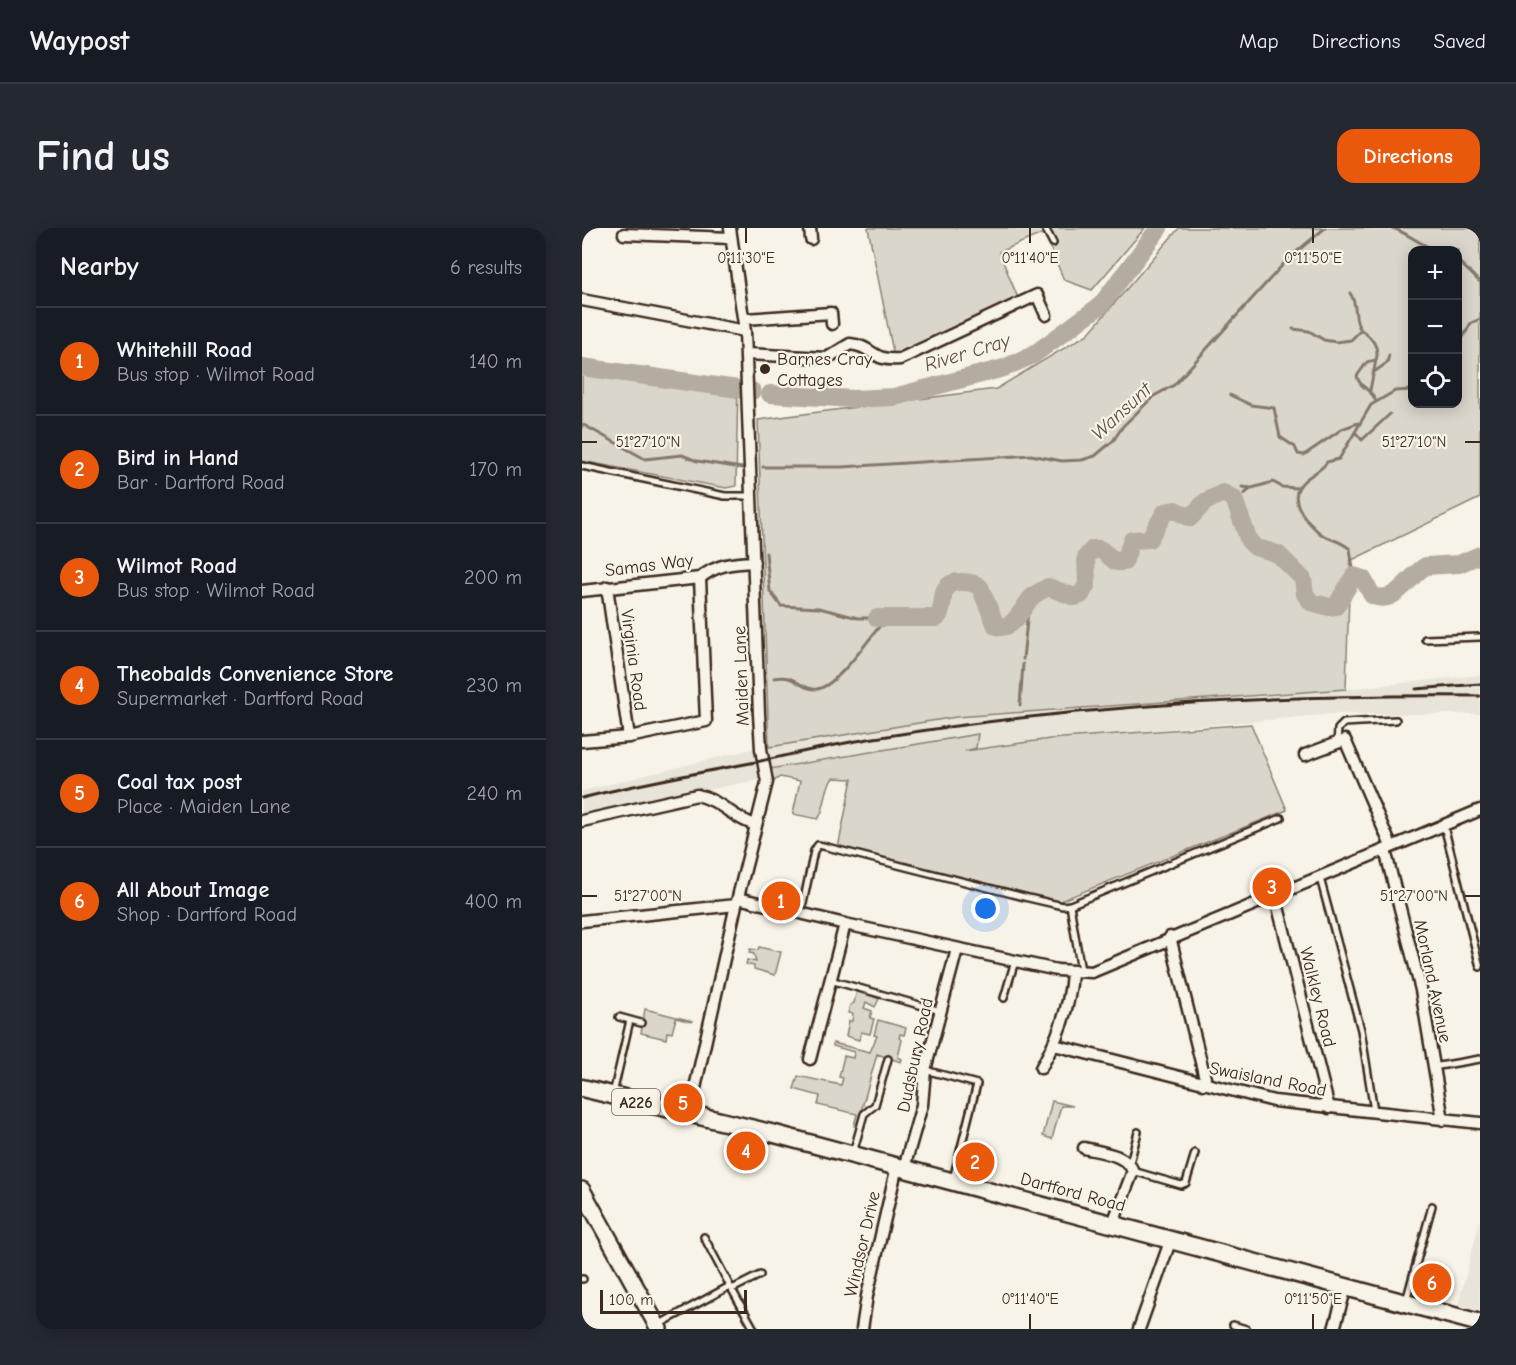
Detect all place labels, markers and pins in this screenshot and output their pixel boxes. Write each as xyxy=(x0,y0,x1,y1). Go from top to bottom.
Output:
place label: Barnes Cray Cottages xyxy=(777,349,873,391)
marker: Barnes Cray Cottages xyxy=(758,362,772,376)
pin: 3 xyxy=(1252,864,1292,910)
pin: 1 xyxy=(762,878,800,924)
pin: 5 xyxy=(664,1080,702,1126)
pin: 4 xyxy=(726,1128,766,1174)
pin: 2 xyxy=(956,1140,994,1184)
pin: 6 xyxy=(1412,1260,1452,1306)

